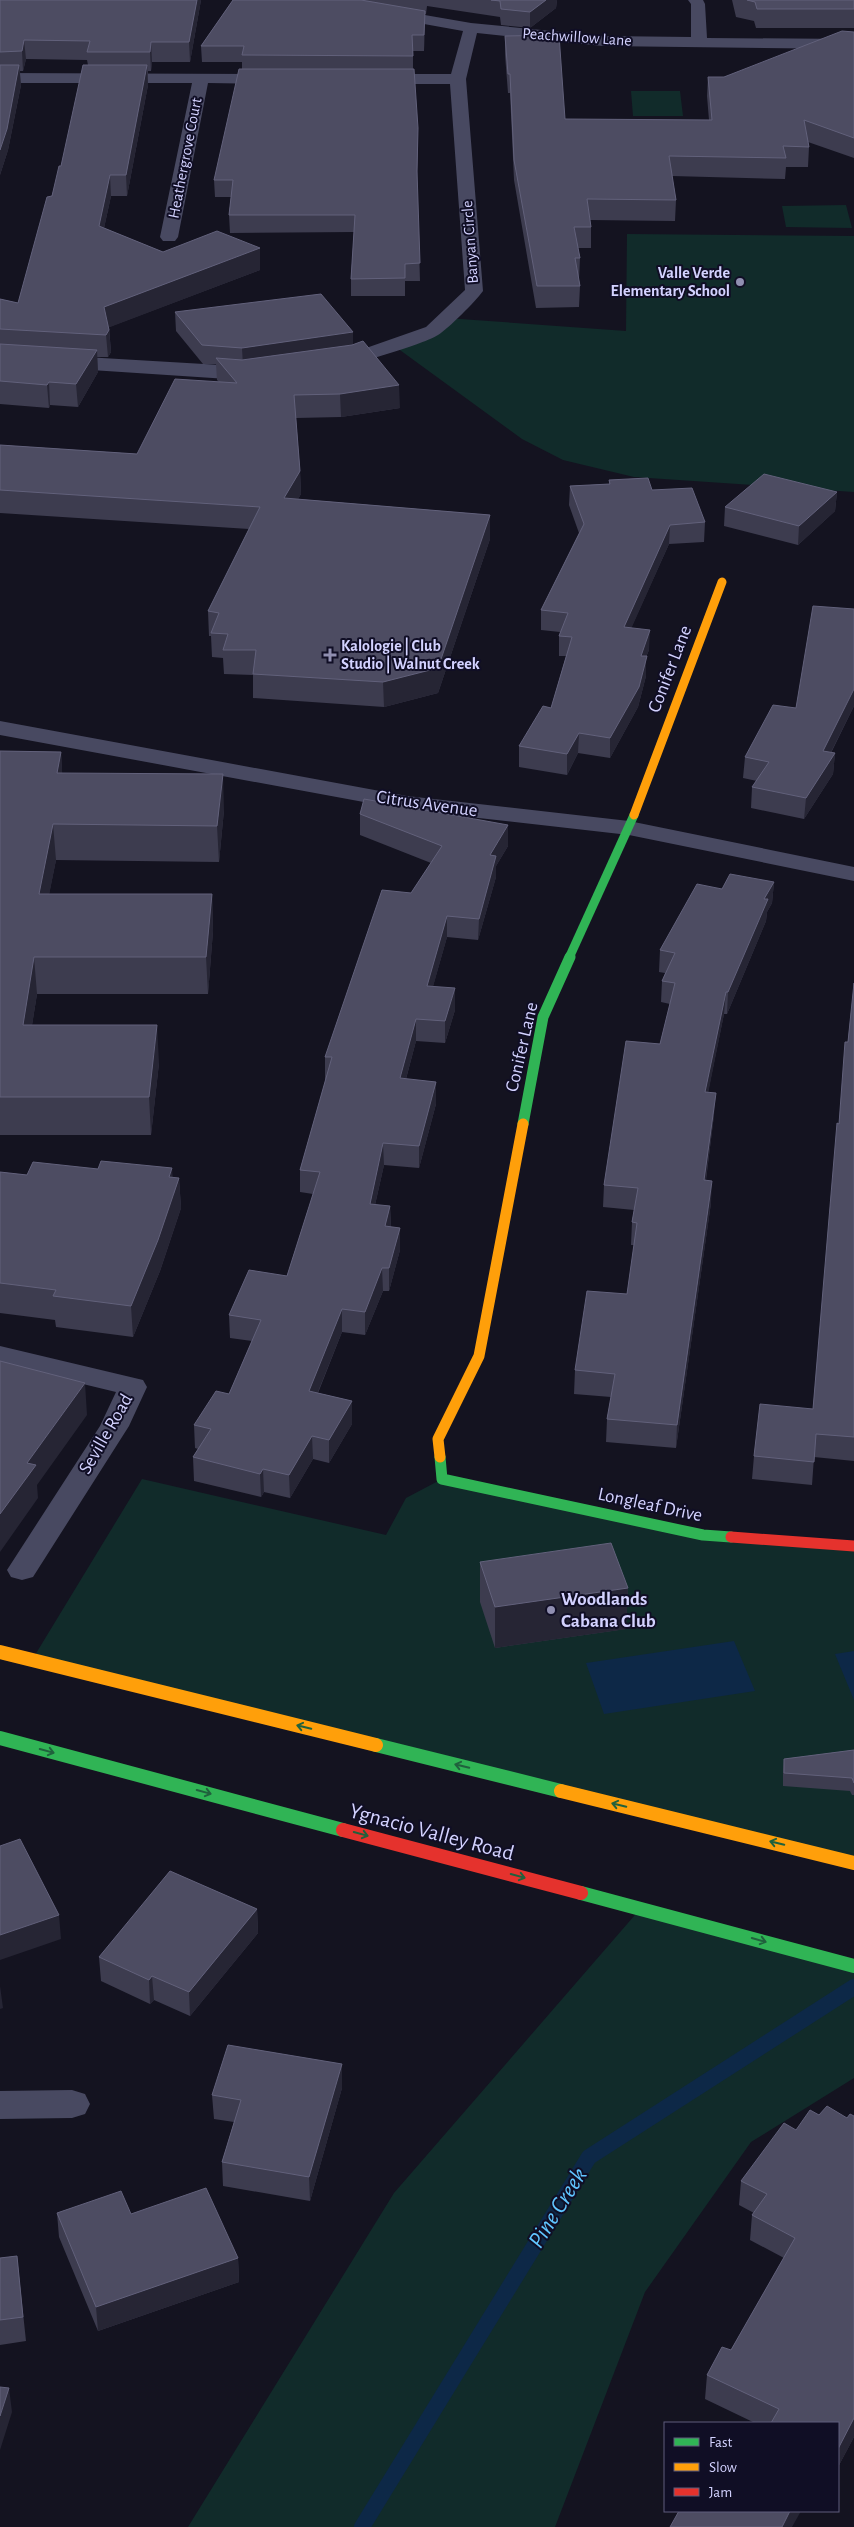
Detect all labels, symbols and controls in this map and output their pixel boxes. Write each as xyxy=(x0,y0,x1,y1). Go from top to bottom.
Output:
street label: Peachwillow Lane xyxy=(522,25,632,49)
street label: Heathergrove Court xyxy=(165,96,205,220)
street label: Banyan Circle xyxy=(459,200,482,284)
place label: Valle Verde Elementary School xyxy=(610,265,730,300)
marker: Valle Verde Elementary School xyxy=(734,276,746,288)
street label: Conifer Lane xyxy=(645,623,695,715)
place label: Kalologie | Club Studio | Walnut Creek xyxy=(341,637,480,674)
marker: Kalologie | Club Studio | Walnut Creek xyxy=(323,648,337,662)
street label: Citrus Avenue xyxy=(375,788,479,820)
street label: Conifer Lane xyxy=(502,1000,542,1094)
street label: Seville Road xyxy=(76,1391,137,1477)
street label: Longleaf Drive xyxy=(596,1485,704,1525)
place label: Woodlands Cabana Club xyxy=(561,1590,656,1631)
marker: Woodlands Cabana Club xyxy=(545,1604,557,1616)
one-way arrow xyxy=(296,1722,312,1731)
one-way arrow xyxy=(39,1747,55,1756)
one-way arrow xyxy=(454,1760,470,1770)
one-way arrow xyxy=(196,1788,212,1798)
street label: Ygnacio Valley Road xyxy=(347,1799,517,1865)
one-way arrow xyxy=(612,1799,628,1809)
one-way arrow xyxy=(353,1830,369,1839)
one-way arrow xyxy=(770,1838,786,1848)
one-way arrow xyxy=(510,1871,526,1881)
one-way arrow xyxy=(750,1936,766,1945)
water label: Pine Creek xyxy=(524,2164,592,2252)
legend xyxy=(664,2422,839,2512)
text: Fast xyxy=(709,2435,733,2450)
text: Slow xyxy=(709,2460,737,2475)
text: Jam xyxy=(709,2485,732,2500)

